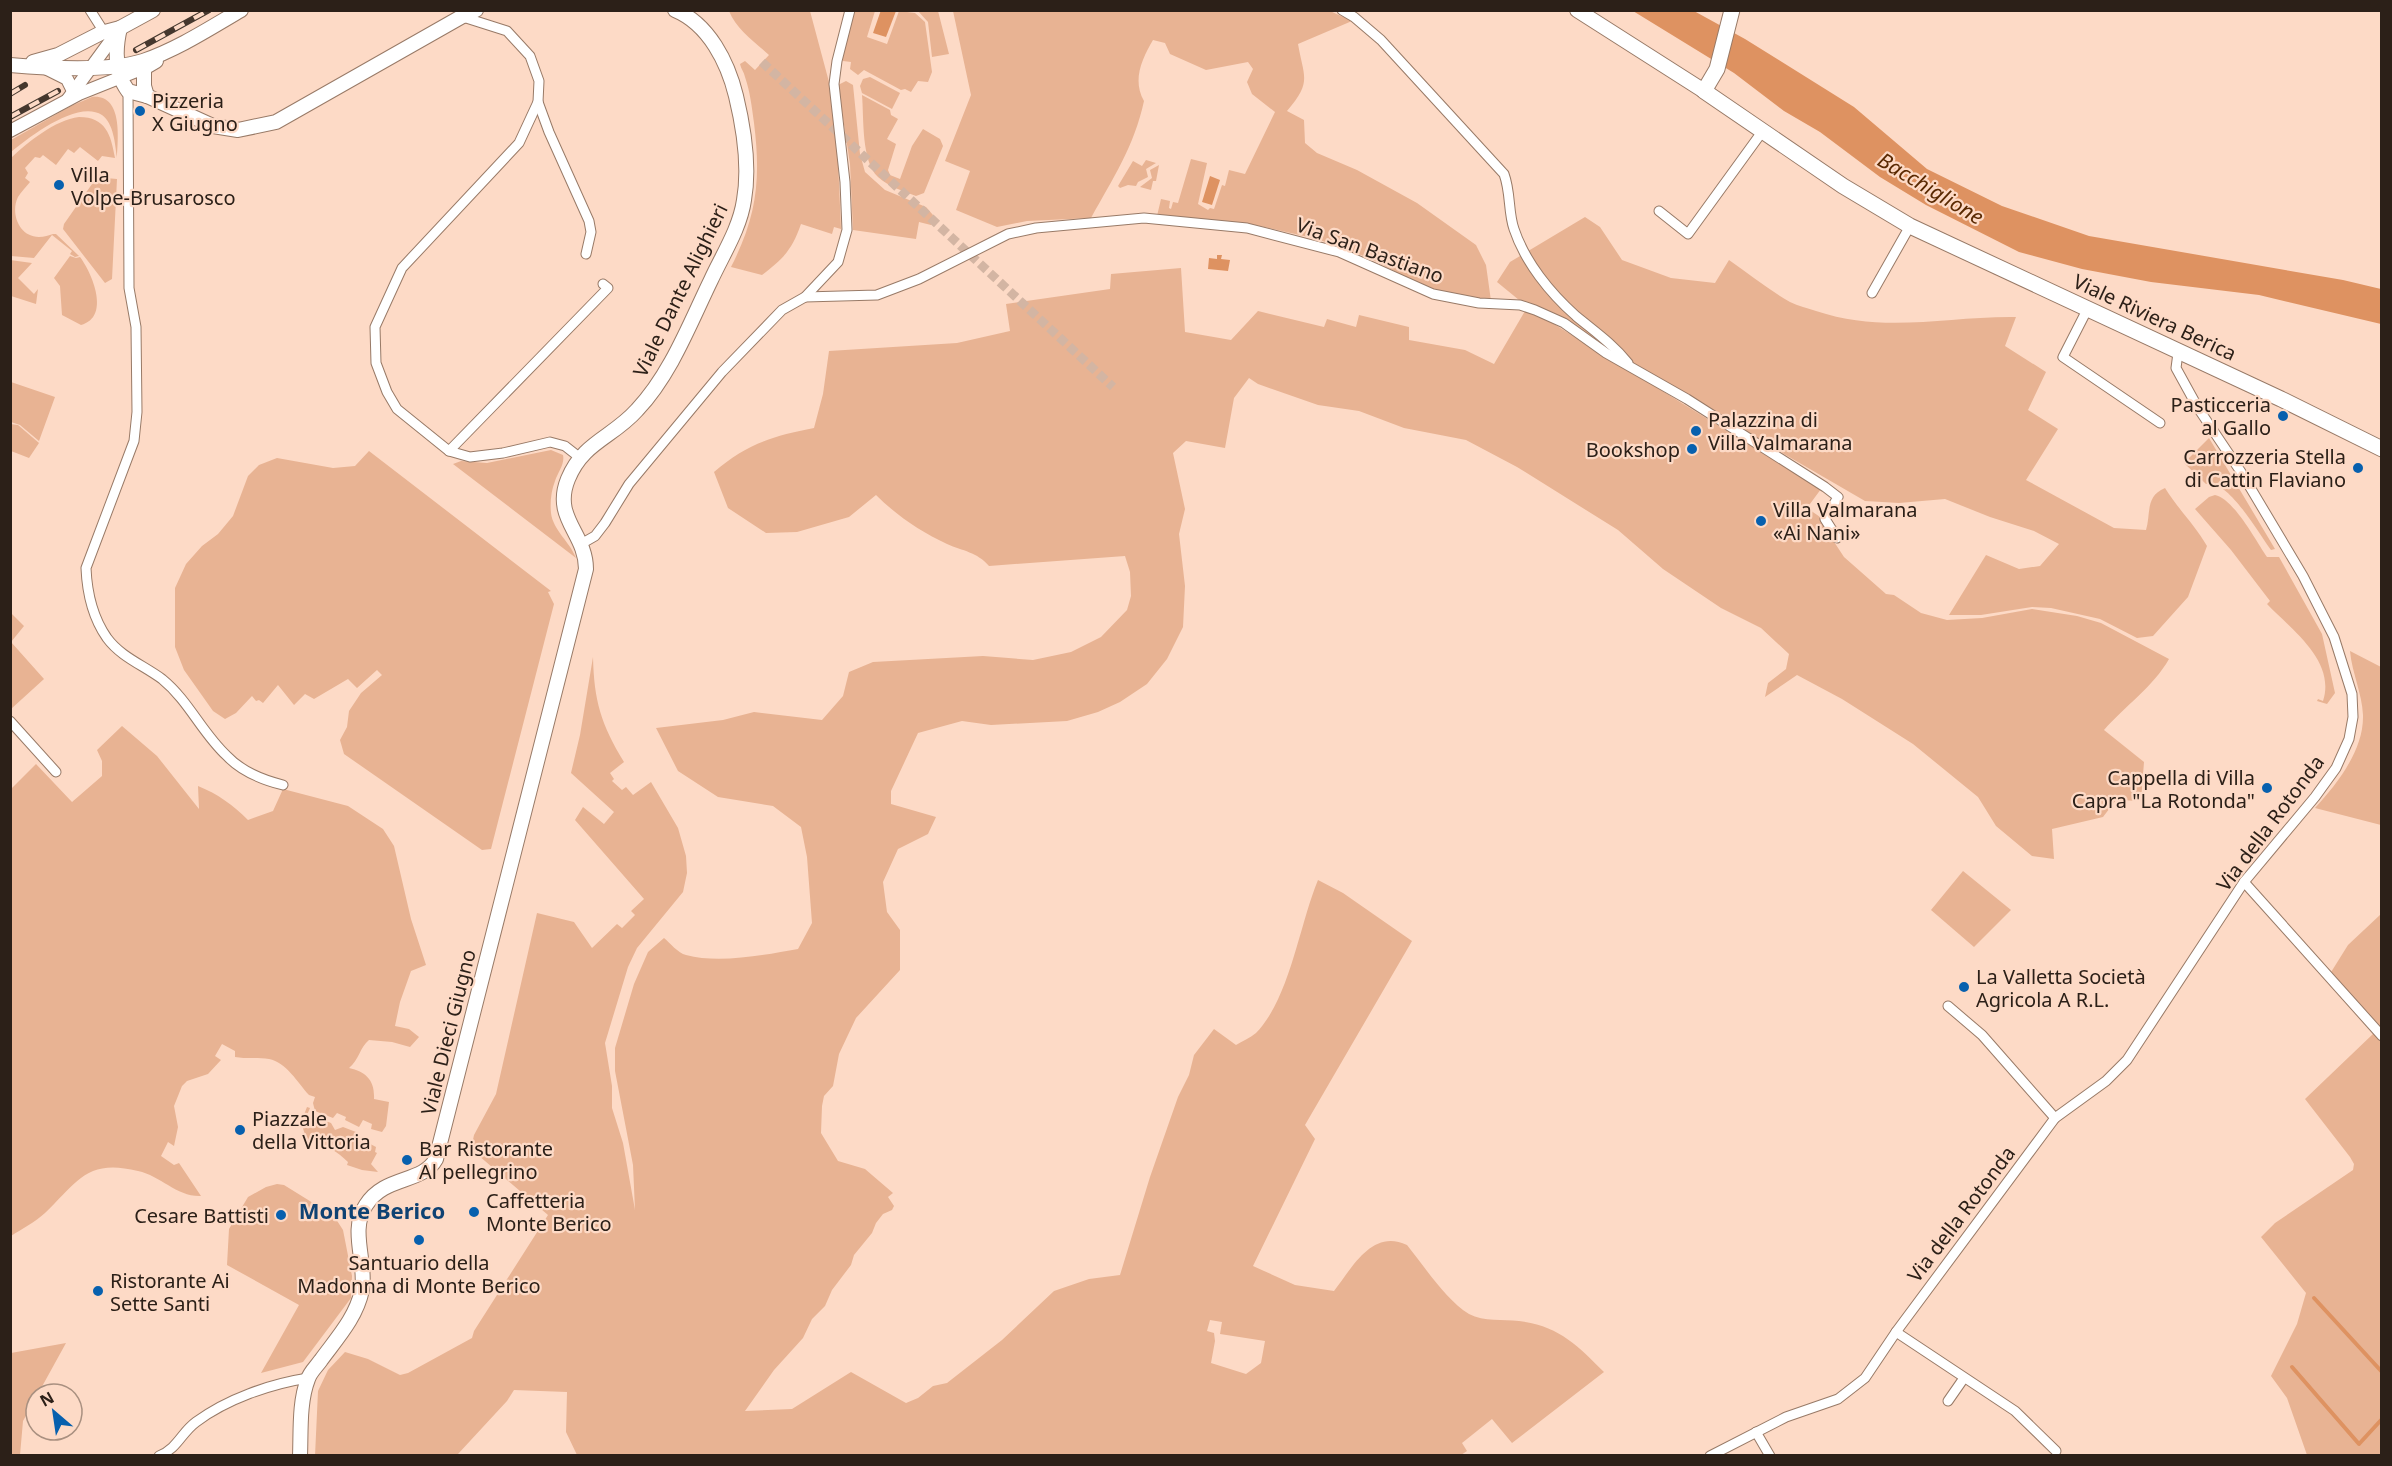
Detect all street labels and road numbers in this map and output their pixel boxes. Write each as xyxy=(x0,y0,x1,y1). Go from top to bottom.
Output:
street label: Viale Dante Alighieri xyxy=(626,199,734,381)
street label: Via San Bastiano xyxy=(1292,211,1448,289)
street label: Viale Riviera Berica xyxy=(2069,267,2241,367)
street label: Via della Rotonda xyxy=(2210,750,2330,896)
street label: Viale Dieci Giugno xyxy=(414,946,482,1118)
street label: Via della Rotonda xyxy=(1901,1141,2021,1287)

